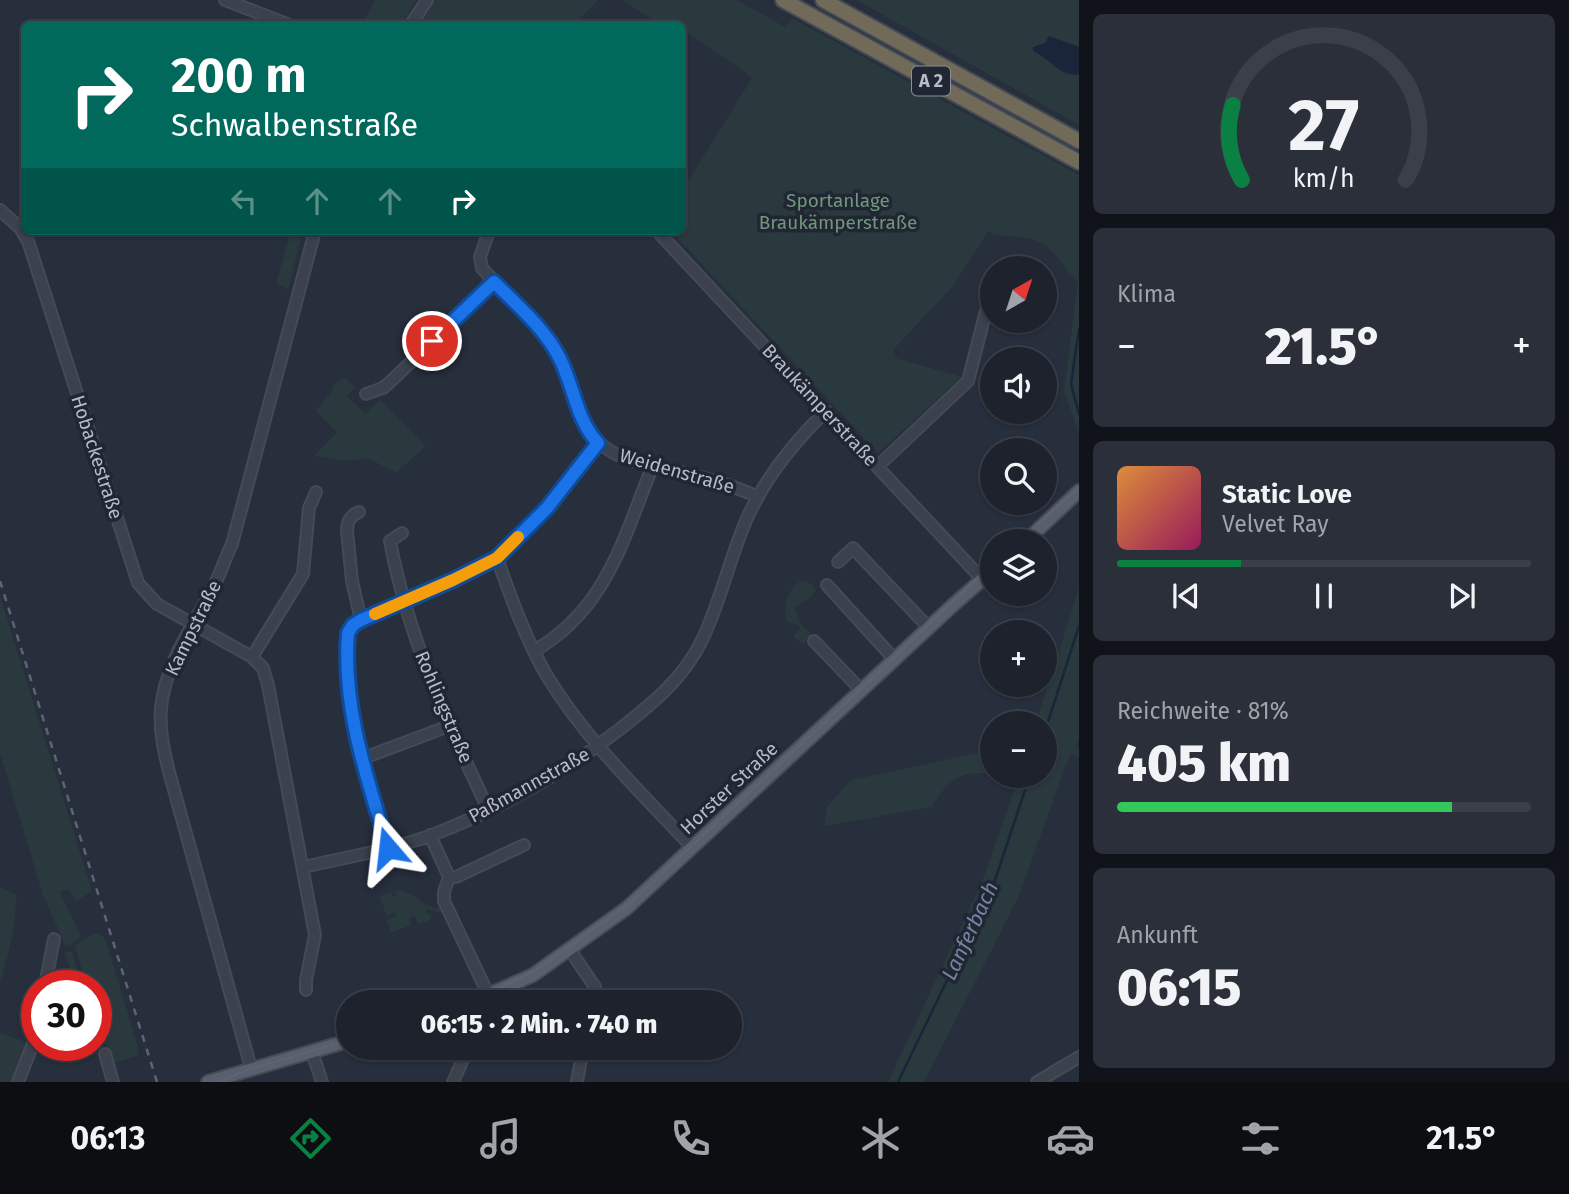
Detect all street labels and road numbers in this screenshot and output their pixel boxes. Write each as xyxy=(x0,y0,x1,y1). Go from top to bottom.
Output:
road number: A 2 xyxy=(912,66,950,96)
street label: Braukämperstraße xyxy=(757,339,883,471)
street label: Hobackestraße xyxy=(66,392,128,522)
street label: Weidenstraße xyxy=(617,444,737,498)
street label: Kampstraße xyxy=(160,577,226,679)
street label: Rohlingstraße xyxy=(410,647,478,767)
street label: Horster Straße xyxy=(675,737,783,839)
street label: Paßmannstraße xyxy=(464,742,594,828)

